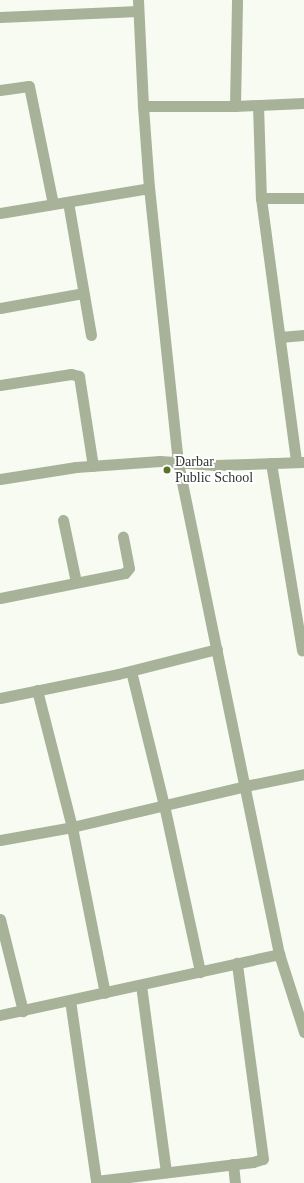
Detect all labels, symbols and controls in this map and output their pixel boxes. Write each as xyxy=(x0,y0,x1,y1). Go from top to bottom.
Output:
place label: Darbar Public School xyxy=(175,454,262,486)
marker: Darbar Public School xyxy=(162,465,172,475)

